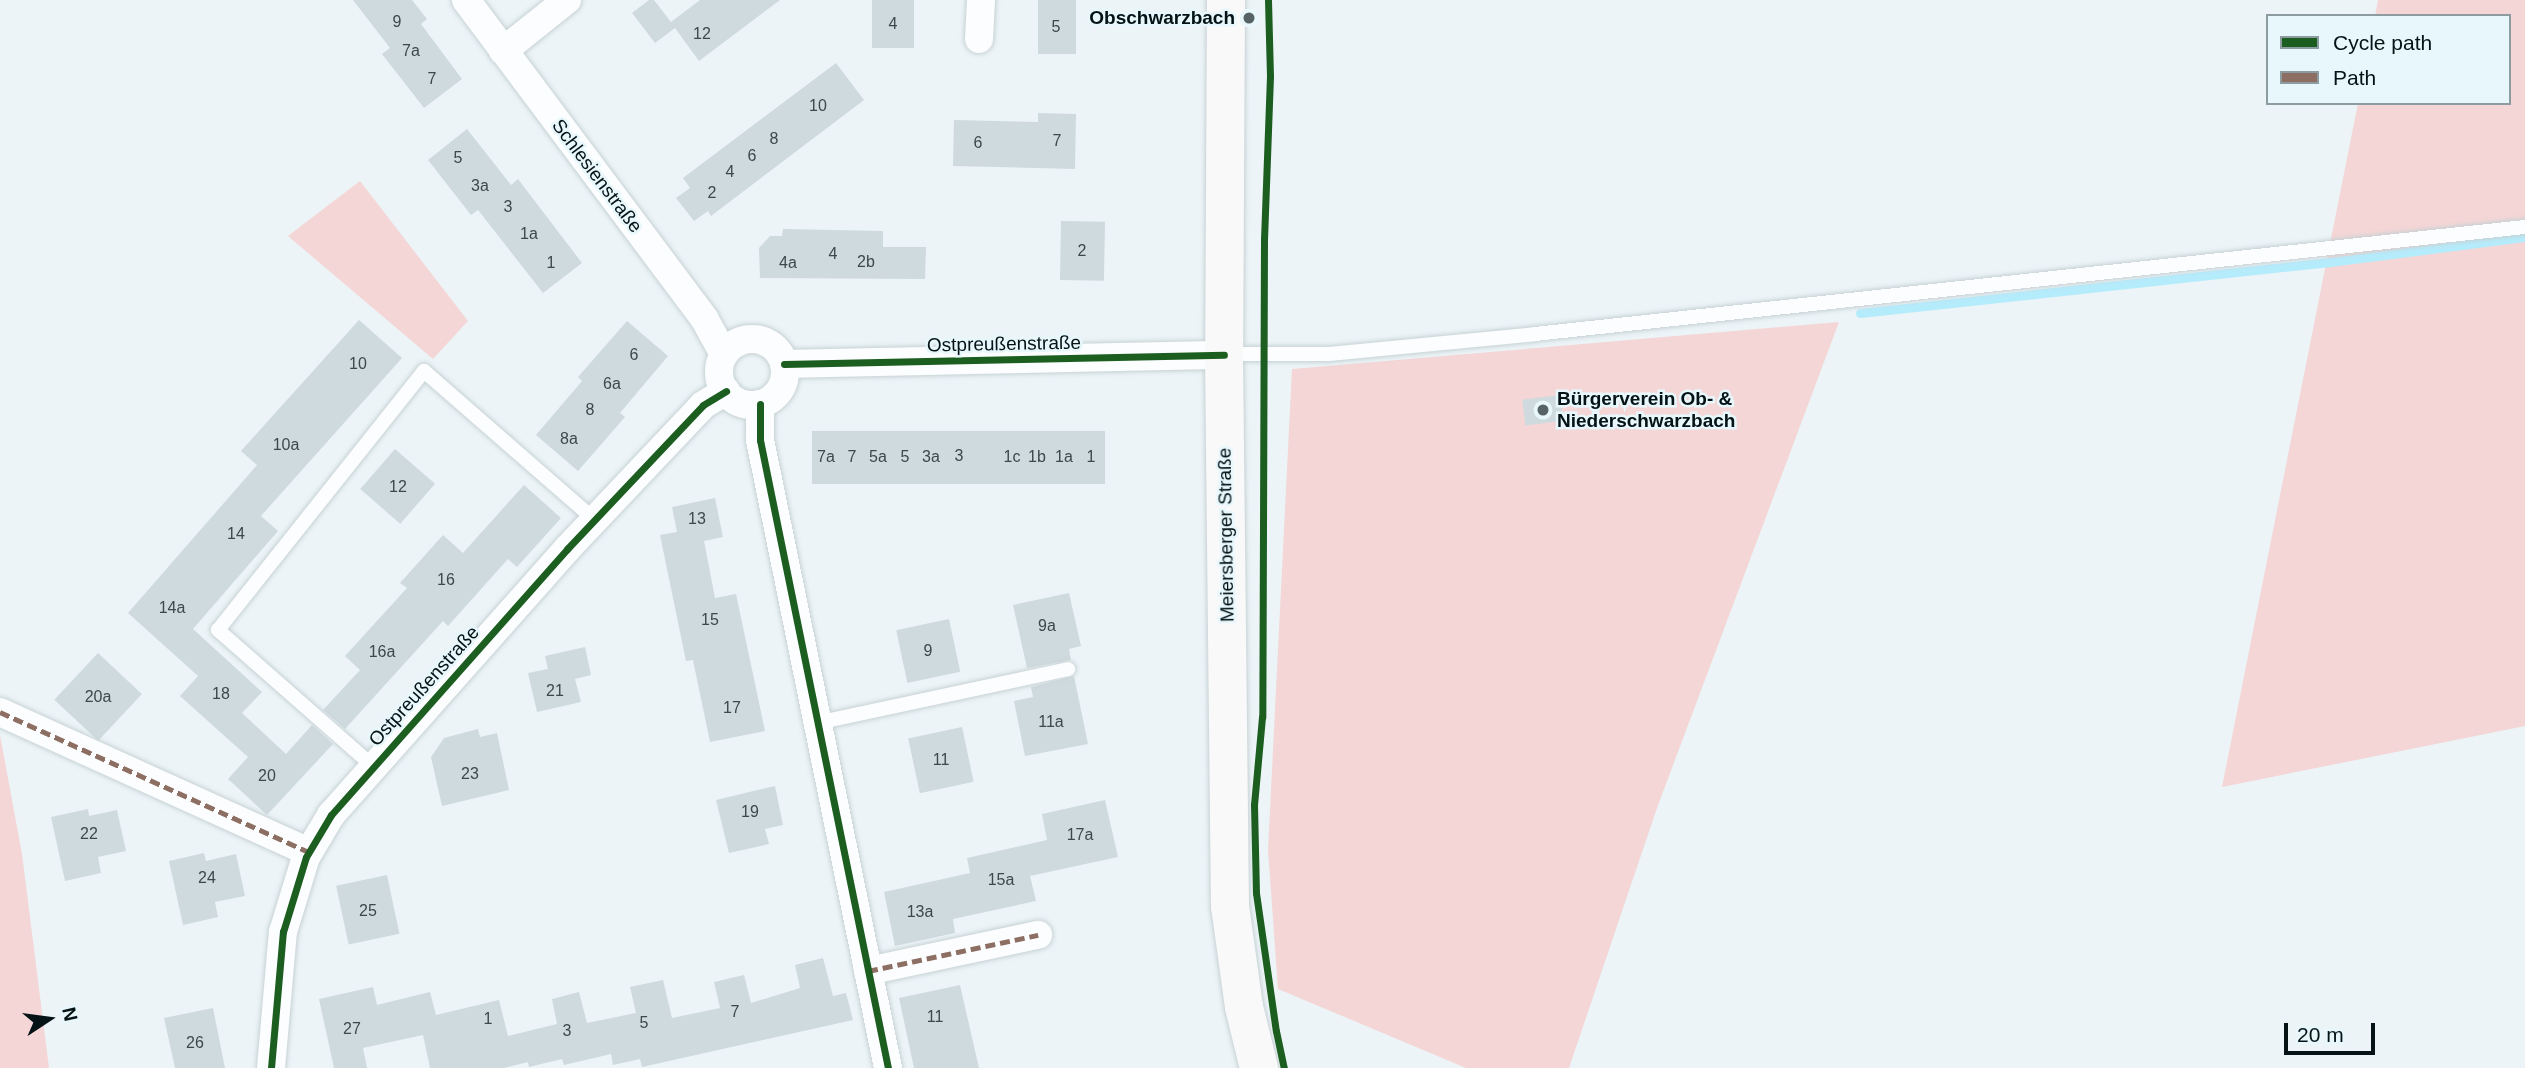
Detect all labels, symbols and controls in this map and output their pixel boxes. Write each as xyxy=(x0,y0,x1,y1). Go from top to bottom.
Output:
place label: Obschwarzbach xyxy=(1089,7,1235,29)
marker: Obschwarzbach xyxy=(1241,10,1257,26)
house number: 9 xyxy=(393,12,401,32)
house number: 4 xyxy=(889,14,897,34)
legend xyxy=(2266,14,2511,105)
house number: 5 xyxy=(1052,17,1060,37)
house number: 12 xyxy=(693,24,711,44)
text: Cycle path xyxy=(2333,31,2432,54)
house number: 7a xyxy=(402,41,420,61)
text: Path xyxy=(2333,66,2376,89)
house number: 7 xyxy=(428,69,436,89)
house number: 10 xyxy=(809,96,827,116)
street label: Schlesienstraße xyxy=(547,115,647,237)
house number: 8 xyxy=(770,129,778,149)
house number: 7 xyxy=(1053,131,1061,151)
house number: 6 xyxy=(974,133,982,153)
house number: 6 xyxy=(748,146,756,166)
house number: 5 xyxy=(454,148,462,168)
house number: 4 xyxy=(726,162,734,182)
house number: 3a xyxy=(471,176,489,196)
house number: 2 xyxy=(708,183,716,203)
house number: 3 xyxy=(504,197,512,217)
house number: 1a xyxy=(520,224,538,244)
house number: 2 xyxy=(1078,241,1086,261)
house number: 4 xyxy=(829,244,837,264)
house number: 2b xyxy=(857,252,875,272)
house number: 1 xyxy=(547,253,555,273)
house number: 4a xyxy=(779,253,797,273)
street label: Ostpreußenstraße xyxy=(927,331,1081,357)
house number: 6 xyxy=(630,345,638,365)
house number: 10 xyxy=(349,354,367,374)
house number: 6a xyxy=(603,374,621,394)
place label: Bürgerverein Ob- & Niederschwarzbach xyxy=(1557,388,1735,432)
house number: 8 xyxy=(586,400,594,420)
marker: Bürgerverein Ob- & Niederschwarzbach xyxy=(1535,402,1551,418)
house number: 8a xyxy=(560,429,578,449)
house number: 10a xyxy=(273,435,299,455)
house number: 3 xyxy=(955,446,963,466)
house number: 7a xyxy=(817,447,835,467)
house number: 7 xyxy=(848,447,856,467)
house number: 5a xyxy=(869,447,887,467)
house number: 5 xyxy=(901,447,909,467)
house number: 3a xyxy=(922,447,940,467)
house number: 1c xyxy=(1004,447,1020,467)
house number: 1b xyxy=(1028,447,1046,467)
house number: 1a xyxy=(1055,447,1073,467)
house number: 1 xyxy=(1087,447,1095,467)
street label: Meiersberger Straße xyxy=(1213,448,1239,622)
house number: 12 xyxy=(389,477,407,497)
house number: 13 xyxy=(688,509,706,529)
house number: 14 xyxy=(227,524,245,544)
house number: 16 xyxy=(437,570,455,590)
house number: 14a xyxy=(159,598,185,618)
house number: 15 xyxy=(701,610,719,630)
house number: 9a xyxy=(1038,616,1056,636)
street label: Ostpreußenstraße xyxy=(364,621,484,751)
house number: 9 xyxy=(924,641,932,661)
house number: 16a xyxy=(369,642,395,662)
house number: 21 xyxy=(546,681,564,701)
house number: 18 xyxy=(212,684,230,704)
house number: 20a xyxy=(85,687,111,707)
house number: 17 xyxy=(723,698,741,718)
house number: 11a xyxy=(1038,712,1064,732)
house number: 11 xyxy=(933,750,949,770)
house number: 23 xyxy=(461,764,479,784)
house number: 20 xyxy=(258,766,276,786)
house number: 19 xyxy=(741,802,759,822)
house number: 22 xyxy=(80,824,98,844)
house number: 17a xyxy=(1067,825,1093,845)
house number: 24 xyxy=(198,868,216,888)
house number: 15a xyxy=(988,870,1014,890)
house number: 25 xyxy=(359,901,377,921)
house number: 13a xyxy=(907,902,933,922)
north arrow xyxy=(14,984,84,1054)
house number: 7 xyxy=(731,1002,739,1022)
text: N xyxy=(58,1005,82,1023)
house number: 11 xyxy=(927,1007,943,1027)
house number: 1 xyxy=(484,1009,492,1029)
scale bar xyxy=(2287,1009,2378,1052)
house number: 5 xyxy=(640,1013,648,1033)
house number: 27 xyxy=(343,1019,361,1039)
house number: 3 xyxy=(563,1021,571,1041)
text: 20 m xyxy=(2297,1023,2344,1046)
house number: 26 xyxy=(186,1033,204,1053)

